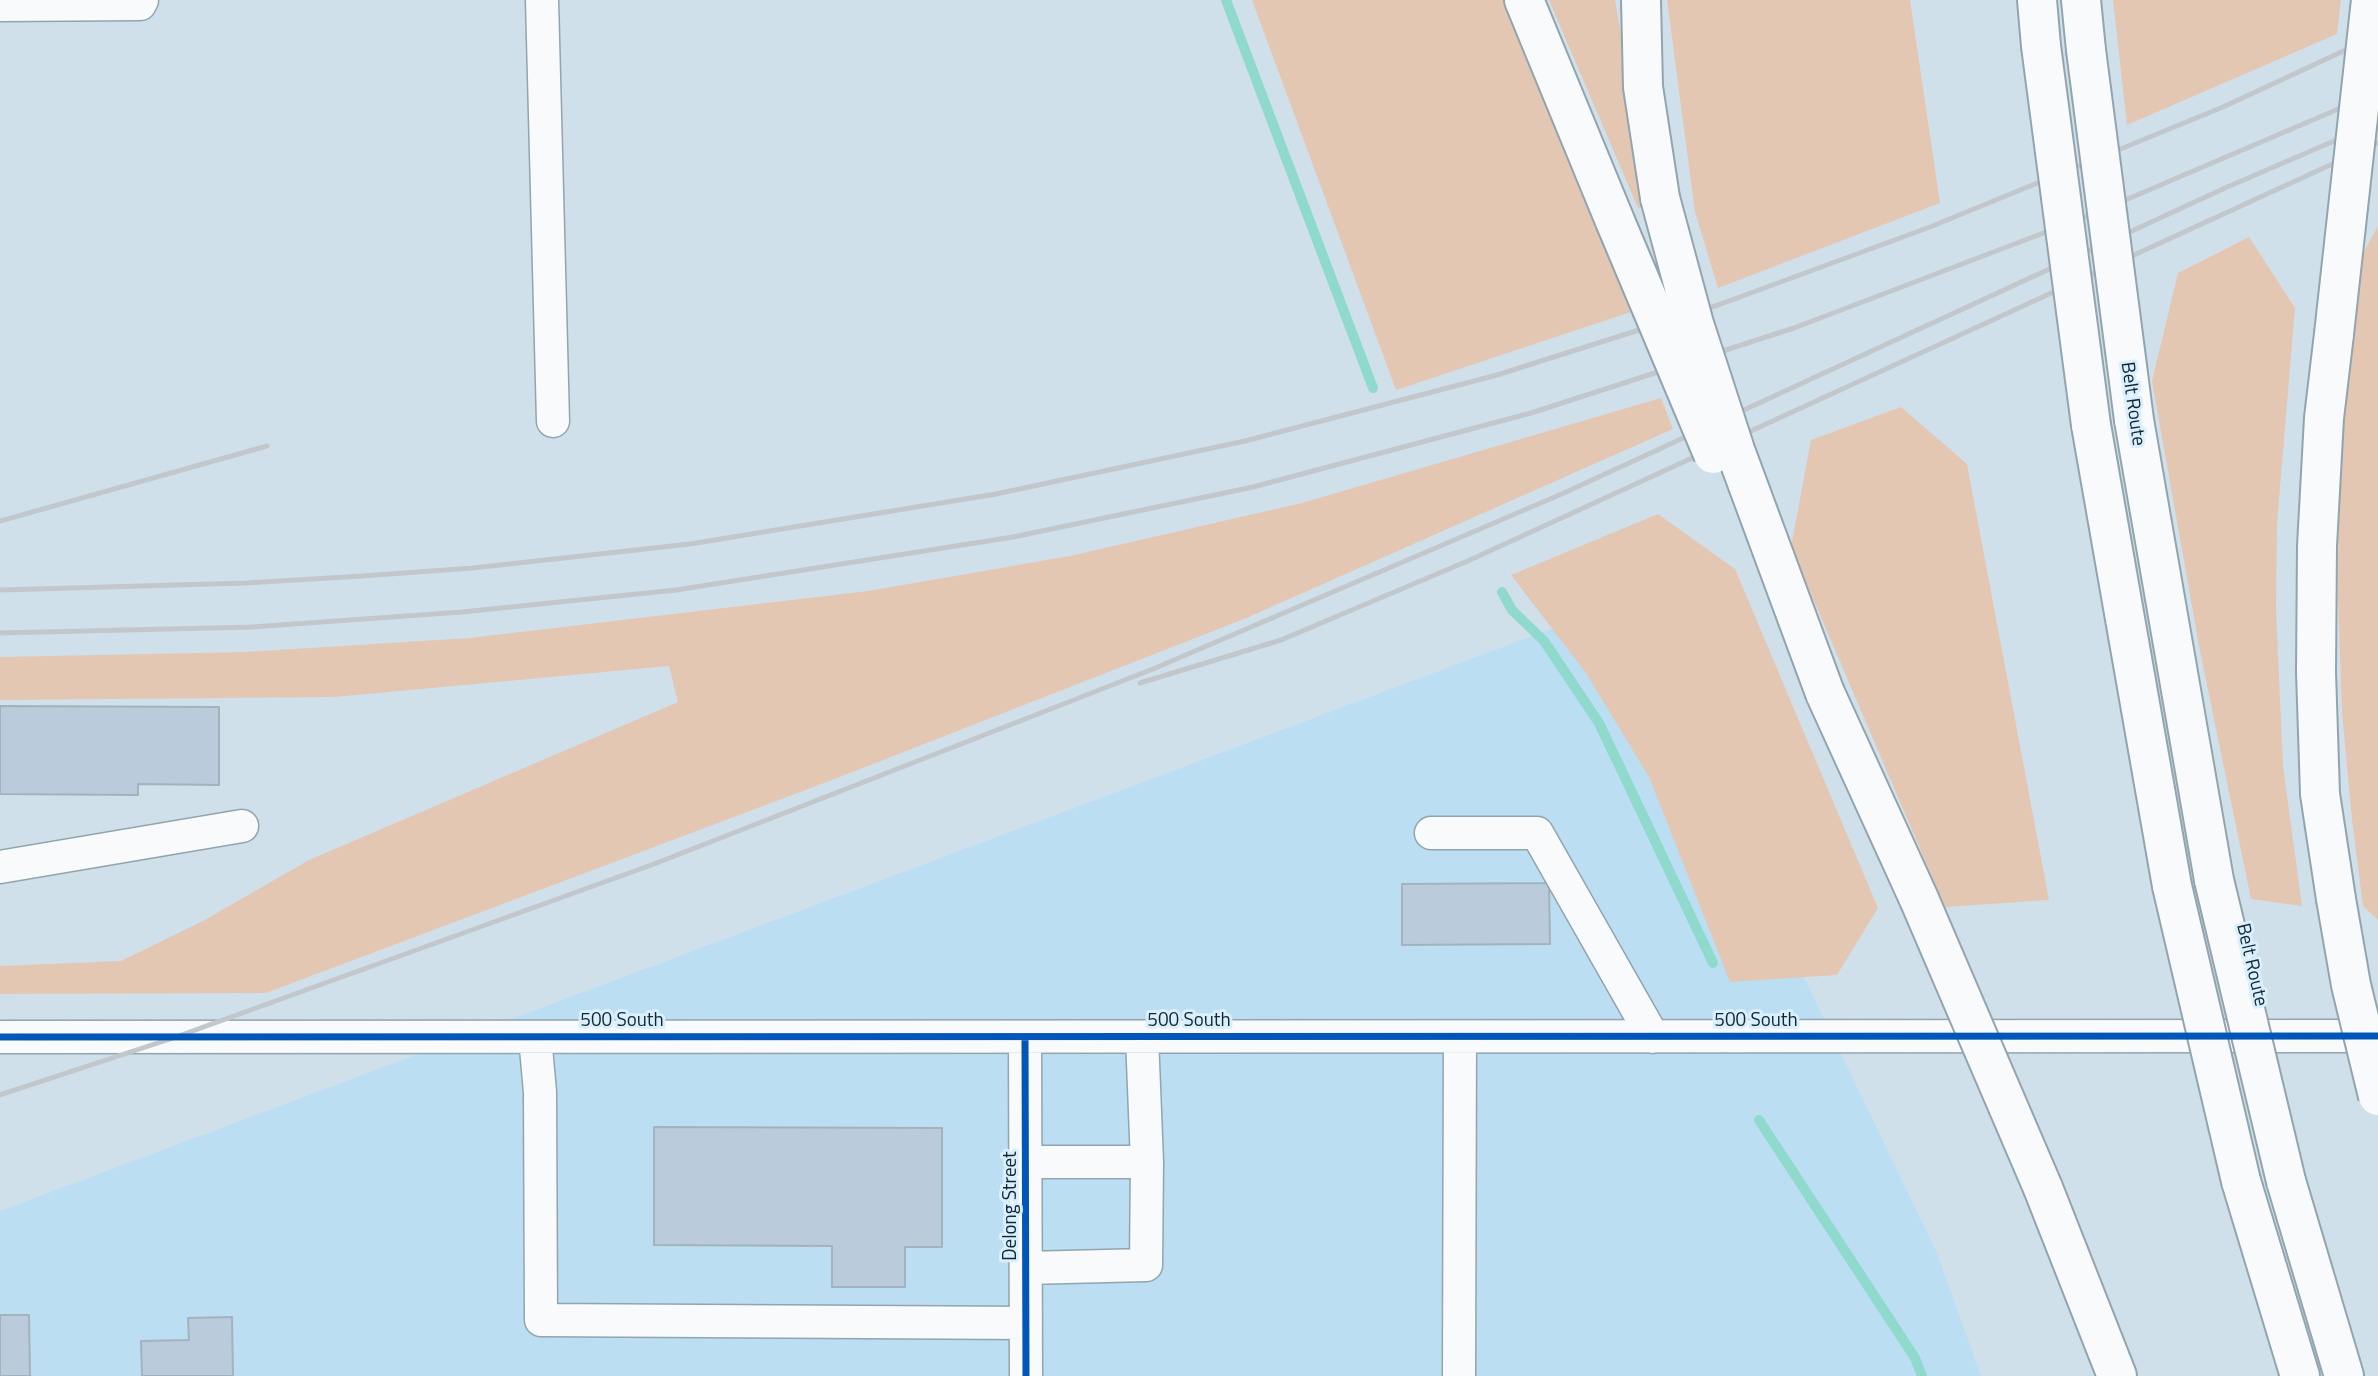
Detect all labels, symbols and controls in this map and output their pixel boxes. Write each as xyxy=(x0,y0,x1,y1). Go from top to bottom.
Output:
street label: Belt Route xyxy=(2115,361,2149,447)
street label: Belt Route xyxy=(2230,921,2272,1009)
street label: 500 South xyxy=(580,1010,664,1032)
street label: 500 South xyxy=(1147,1010,1231,1032)
street label: 500 South xyxy=(1714,1010,1798,1032)
street label: Delong Street xyxy=(1000,1151,1022,1261)

